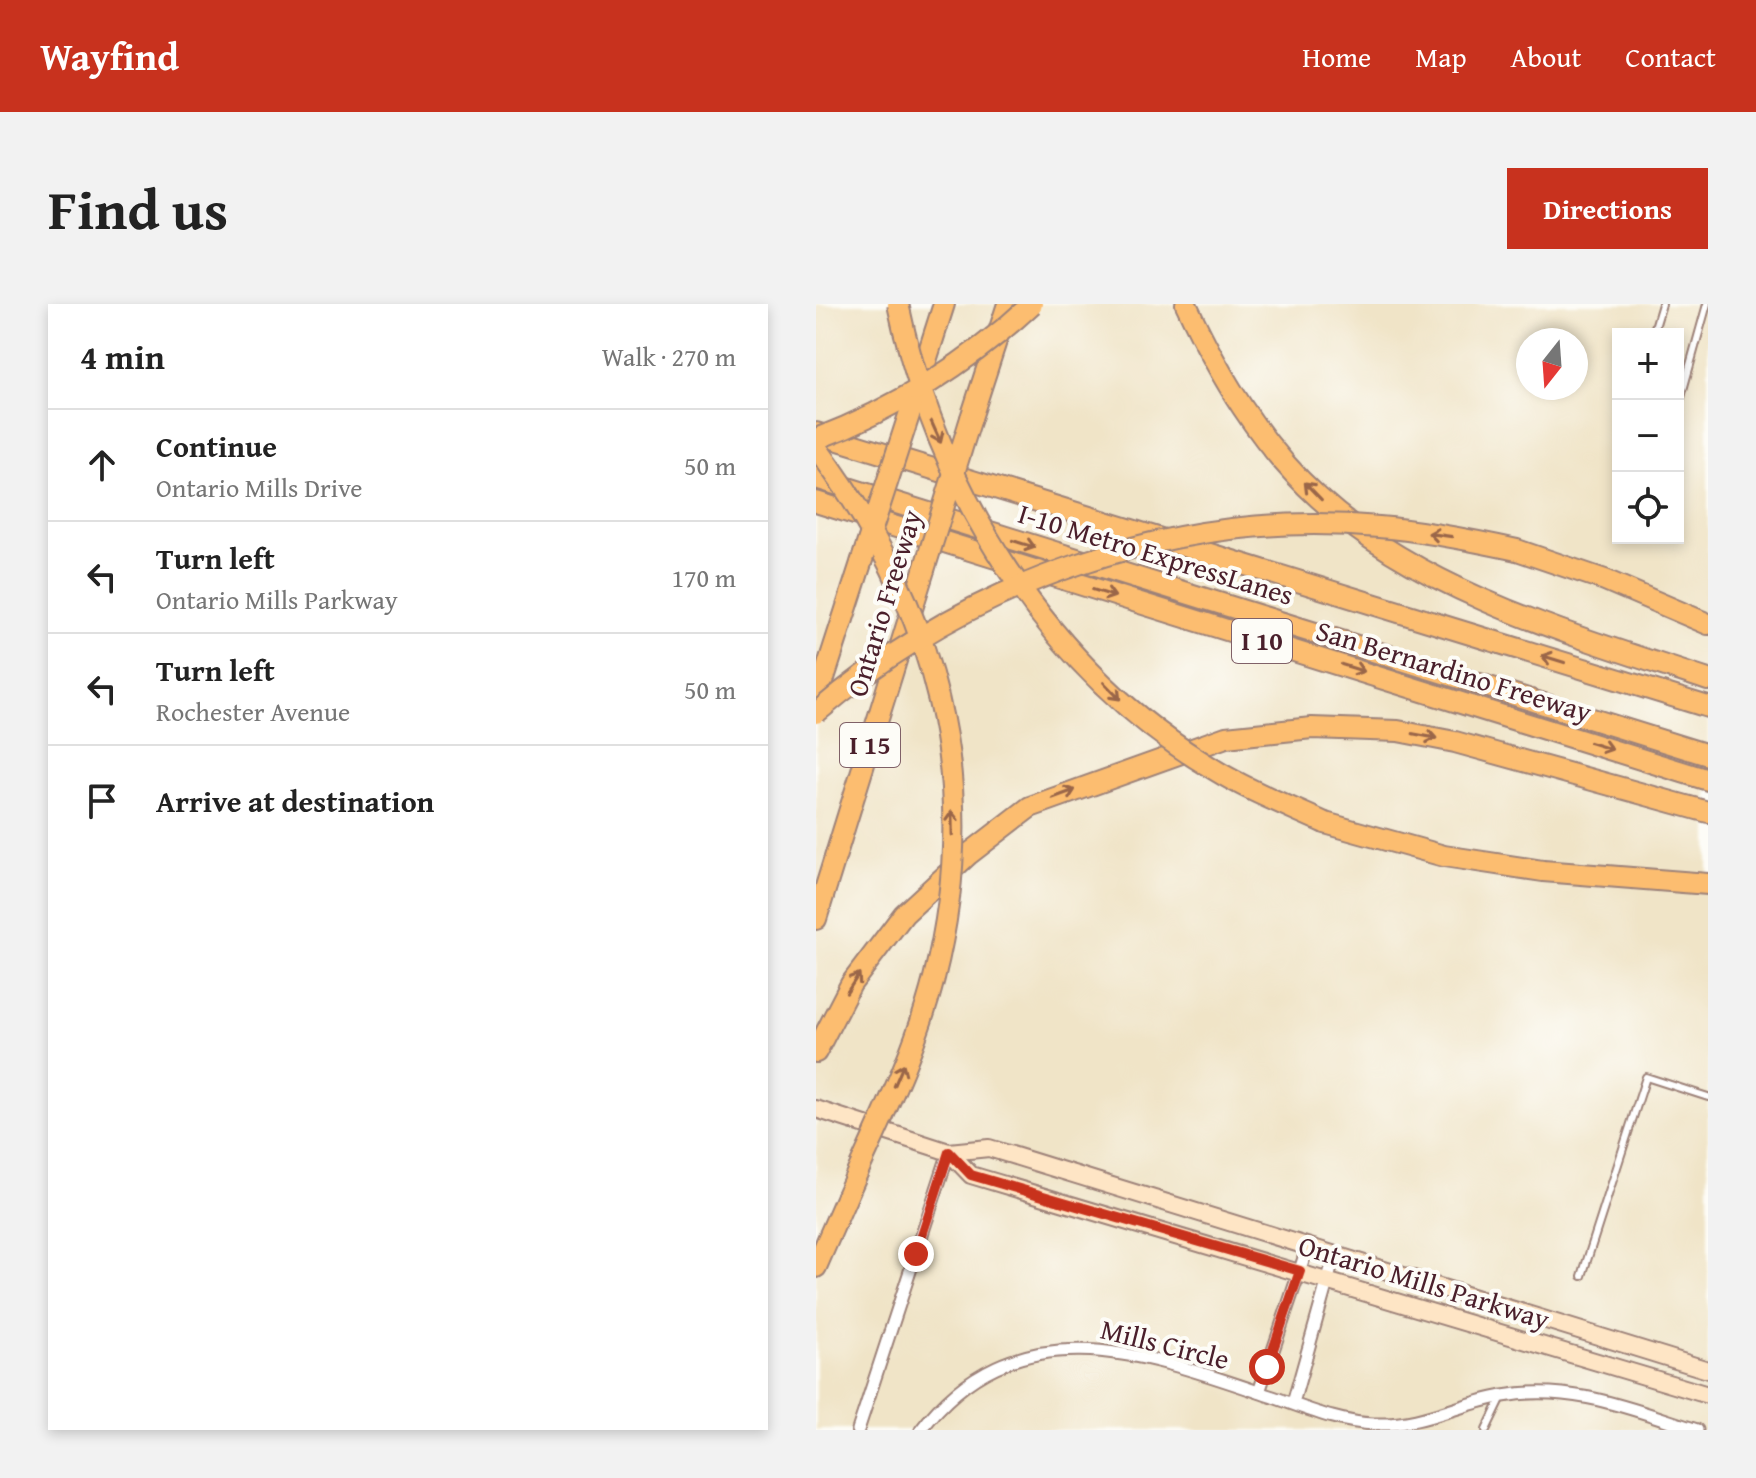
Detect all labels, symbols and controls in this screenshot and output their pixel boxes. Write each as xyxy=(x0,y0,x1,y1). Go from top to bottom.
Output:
text: Wayfind xyxy=(40,28,179,84)
text: Home xyxy=(1302,36,1371,77)
text: Map xyxy=(1415,36,1467,77)
text: About xyxy=(1511,36,1581,77)
text: Contact xyxy=(1625,36,1716,77)
text: Find us xyxy=(48,167,228,250)
button: Directions xyxy=(1507,168,1708,249)
north arrow xyxy=(1516,328,1588,400)
map controls xyxy=(1612,328,1684,544)
button: + xyxy=(1612,328,1684,400)
text: 4 min xyxy=(80,332,165,381)
text: Walk · 270 m xyxy=(602,337,736,376)
button: − xyxy=(1612,400,1684,472)
one-way arrow xyxy=(929,420,944,444)
text: Continue xyxy=(156,424,277,468)
icon: ahead xyxy=(80,443,124,487)
text: 50 m xyxy=(684,446,736,485)
text: Ontario Mills Drive xyxy=(156,468,362,507)
button: locate xyxy=(1612,472,1684,544)
one-way arrow xyxy=(1303,481,1322,501)
street label: I-10 Metro ExpressLanes xyxy=(1014,492,1299,615)
street label: Ontario Freeway xyxy=(836,504,931,701)
one-way arrow xyxy=(1428,527,1454,542)
text: Turn left xyxy=(156,536,275,580)
one-way arrow xyxy=(1011,537,1036,552)
icon: left xyxy=(80,555,124,599)
text: 170 m xyxy=(671,558,736,597)
text: Ontario Mills Parkway xyxy=(156,580,398,619)
one-way arrow xyxy=(1091,587,1116,601)
street label: San Bernardino Freeway xyxy=(1311,609,1597,732)
road number: I 10 xyxy=(1232,619,1292,663)
text: Turn left xyxy=(156,648,275,692)
one-way arrow xyxy=(1541,651,1567,666)
one-way arrow xyxy=(1340,662,1365,676)
icon: left xyxy=(80,667,124,711)
text: 50 m xyxy=(684,670,736,709)
one-way arrow xyxy=(1103,681,1121,701)
text: Rochester Avenue xyxy=(156,692,350,731)
road number: I 15 xyxy=(840,723,900,767)
one-way arrow xyxy=(1411,729,1437,744)
one-way arrow xyxy=(1588,740,1613,754)
icon: arrive xyxy=(80,779,124,823)
text: Arrive at destination xyxy=(156,779,434,823)
one-way arrow xyxy=(1051,786,1076,801)
one-way arrow xyxy=(945,810,960,837)
one-way arrow xyxy=(844,973,861,995)
one-way arrow xyxy=(892,1063,907,1088)
street label: Ontario Mills Parkway xyxy=(1294,1224,1555,1339)
route end xyxy=(898,1236,934,1272)
street label: Mills Circle xyxy=(1097,1308,1234,1379)
route start xyxy=(1249,1349,1285,1385)

